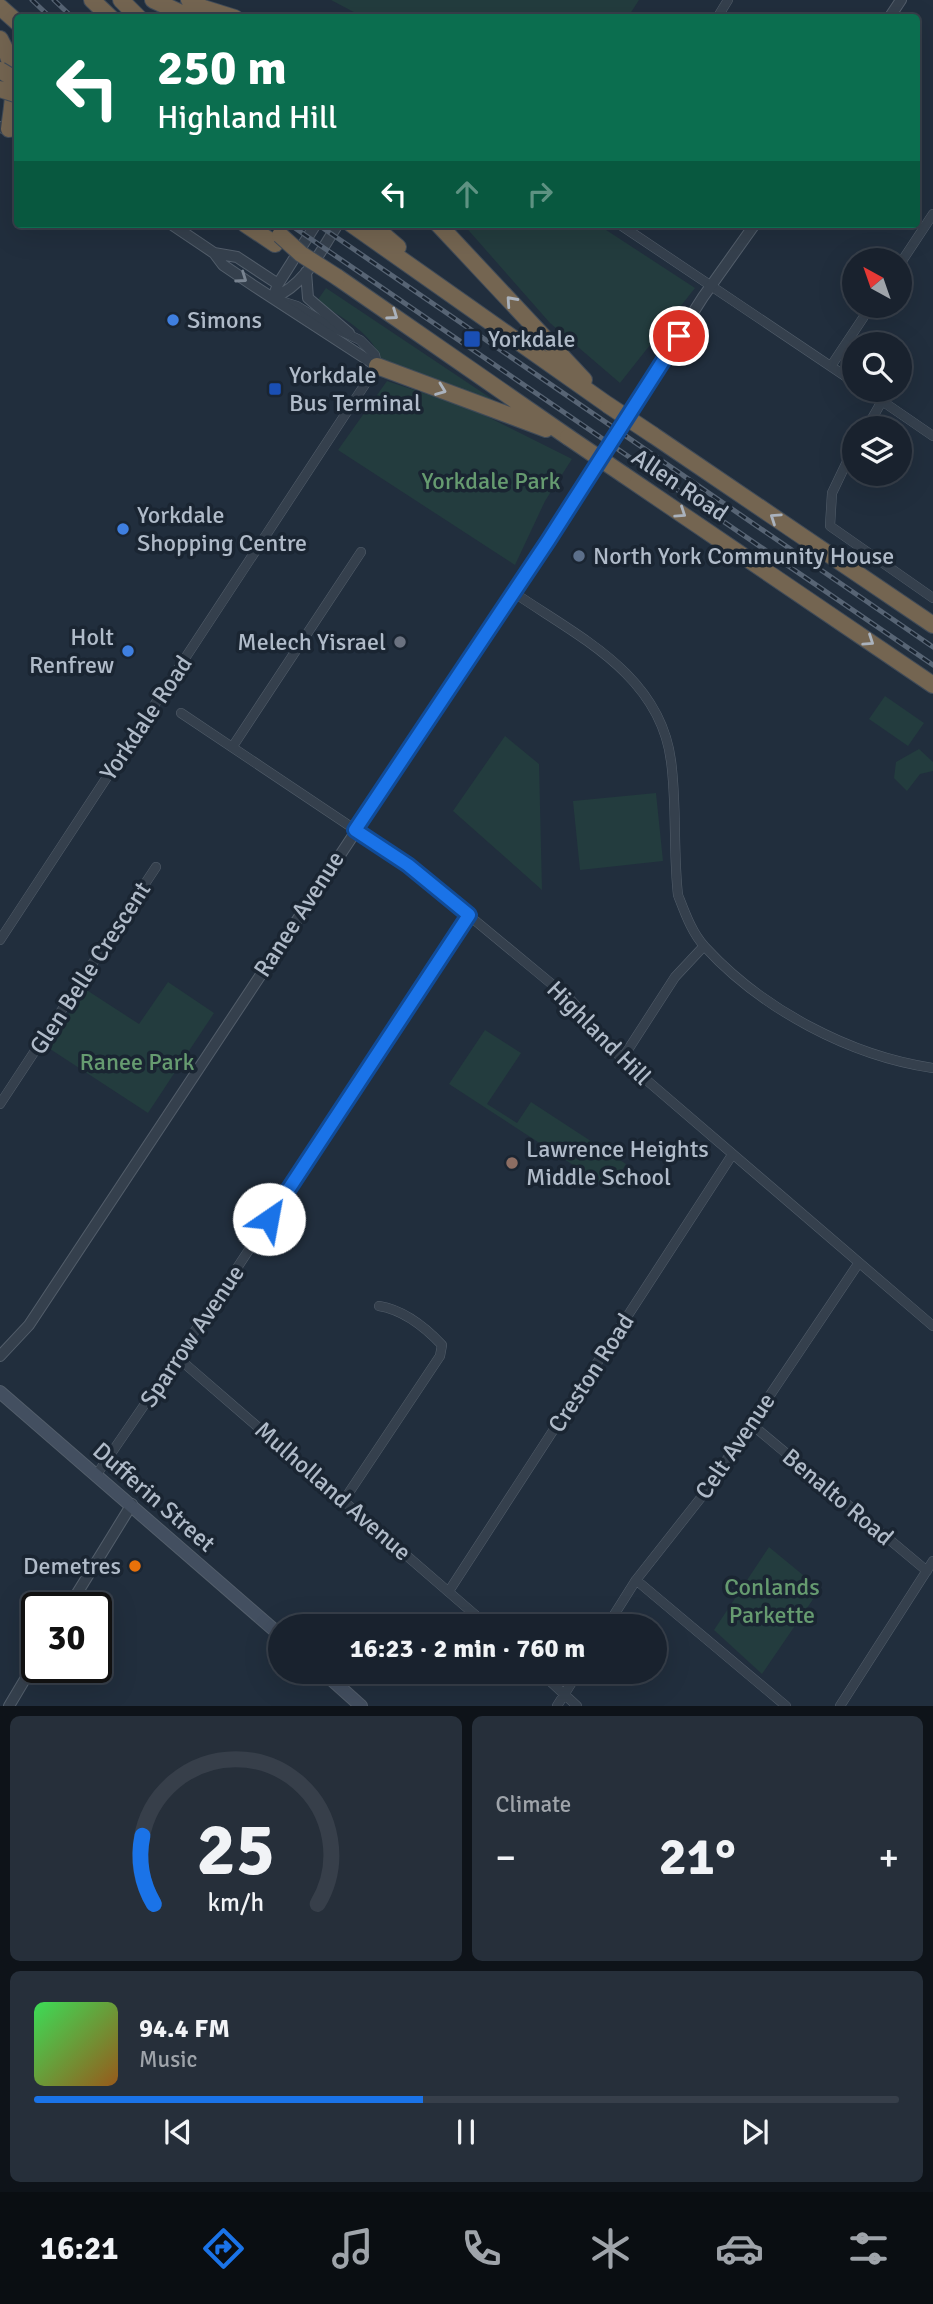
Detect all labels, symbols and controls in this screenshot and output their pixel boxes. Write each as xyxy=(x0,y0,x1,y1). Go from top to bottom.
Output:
text: 250 m xyxy=(157,38,287,98)
icon: left xyxy=(42,42,133,133)
text: Highland Hill xyxy=(157,98,337,137)
icon: left xyxy=(375,175,413,213)
icon: ahead xyxy=(448,175,486,213)
icon: right xyxy=(521,175,559,213)
north arrow xyxy=(842,248,912,318)
map controls xyxy=(842,248,912,486)
one-way arrow xyxy=(234,270,247,282)
one-way arrow xyxy=(507,296,520,309)
place label: Simons xyxy=(187,305,262,335)
pin xyxy=(649,306,709,366)
one-way arrow xyxy=(385,307,398,319)
marker: Simons xyxy=(165,312,181,328)
icon: arrive xyxy=(660,317,698,355)
place label: Yorkdale xyxy=(488,324,575,354)
marker: Yorkdale xyxy=(462,329,482,349)
button: search xyxy=(842,332,912,402)
place label: Yorkdale Bus Terminal xyxy=(289,360,421,418)
marker: Yorkdale Bus Terminal xyxy=(267,381,283,397)
one-way arrow xyxy=(435,381,447,395)
button: layers xyxy=(842,416,912,486)
street label: Allen Road xyxy=(626,442,734,528)
park label: Yorkdale Park xyxy=(422,466,560,496)
place label: Yorkdale Shopping Centre xyxy=(137,500,307,558)
one-way arrow xyxy=(673,505,686,517)
one-way arrow xyxy=(770,513,783,526)
marker: Yorkdale Shopping Centre xyxy=(115,521,131,537)
place label: North York Community House xyxy=(593,541,894,571)
marker: North York Community House xyxy=(571,548,587,564)
place label: Holt Renfrew xyxy=(29,622,114,680)
place label: Melech Yisrael xyxy=(237,627,386,657)
one-way arrow xyxy=(861,633,874,645)
marker: Melech Yisrael xyxy=(392,634,408,650)
marker: Holt Renfrew xyxy=(120,643,136,659)
street label: Yorkdale Road xyxy=(93,650,199,786)
street label: Ranee Avenue xyxy=(247,845,351,983)
street label: Glen Belle Crescent xyxy=(23,876,157,1060)
street label: Highland Hill xyxy=(541,975,657,1091)
park label: Ranee Park xyxy=(80,1047,194,1077)
place label: Lawrence Heights Middle School xyxy=(526,1134,709,1192)
marker: Lawrence Heights Middle School xyxy=(504,1155,520,1171)
position arrow xyxy=(232,1182,306,1256)
street label: Sparrow Avenue xyxy=(133,1259,251,1413)
street label: Creston Road xyxy=(541,1308,641,1438)
street label: Celt Avenue xyxy=(689,1387,781,1505)
street label: Mulholland Avenue xyxy=(249,1415,417,1567)
street label: Dufferin Street xyxy=(87,1436,221,1558)
street label: Benalto Road xyxy=(776,1442,900,1552)
place label: Demetres xyxy=(23,1551,121,1581)
marker: Demetres xyxy=(127,1558,143,1574)
park label: Conlands Parkette xyxy=(724,1572,820,1630)
speed limit sign: 30 xyxy=(21,1592,112,1683)
text: 16:23 · 2 min · 760 m xyxy=(350,1633,585,1665)
text: Climate xyxy=(496,1790,571,1819)
text: 25 xyxy=(196,1807,275,1896)
text: 21° xyxy=(659,1825,736,1889)
text: − xyxy=(496,1834,516,1881)
text: + xyxy=(878,1834,899,1881)
text: km/h xyxy=(207,1887,264,1918)
text: 94.4 FM xyxy=(139,2013,230,2045)
text: Music xyxy=(139,2045,197,2074)
icon: previous xyxy=(159,2113,197,2151)
icon: pause xyxy=(447,2113,485,2151)
icon: next xyxy=(736,2113,774,2151)
icon: directions xyxy=(199,2224,248,2273)
icon: music xyxy=(328,2224,377,2273)
icon: phone xyxy=(457,2224,506,2273)
icon: climate xyxy=(586,2224,635,2273)
icon: car xyxy=(715,2224,764,2273)
icon: filters xyxy=(844,2224,893,2273)
text: 16:21 xyxy=(40,2229,119,2268)

